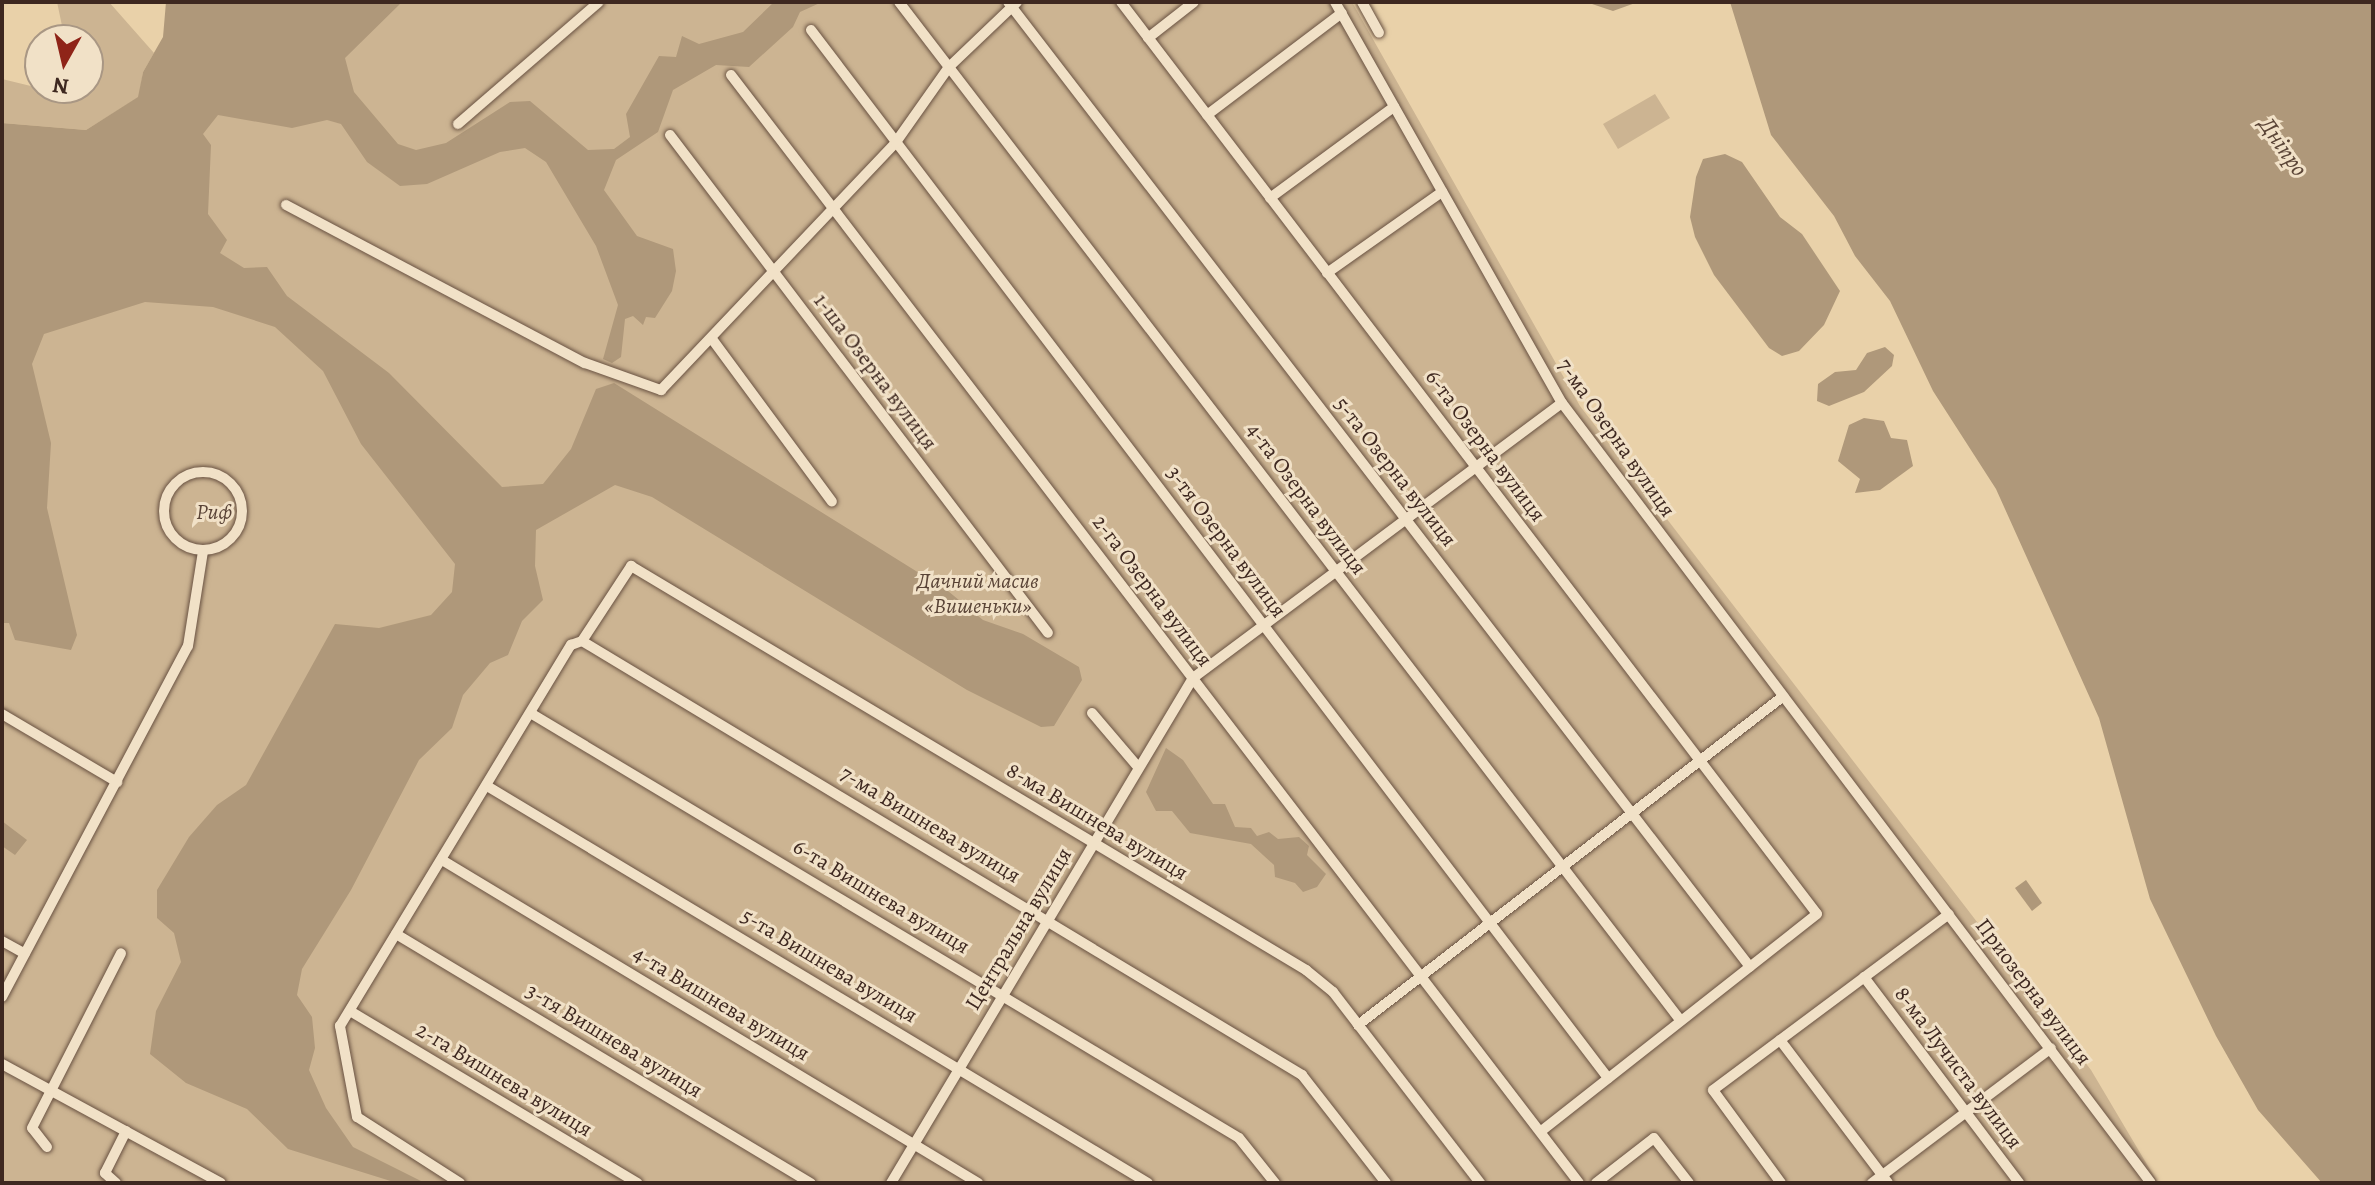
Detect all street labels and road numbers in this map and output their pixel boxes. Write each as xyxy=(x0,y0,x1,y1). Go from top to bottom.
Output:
street label: 1-ша Озерна вулиця xyxy=(808,289,942,455)
street label: 7-ма Озерна вулиця xyxy=(1551,354,1681,522)
street label: 6-та Озерна вулиця xyxy=(1419,365,1551,527)
street label: 5-та Озерна вулиця xyxy=(1328,392,1462,552)
street label: 4-та Озерна вулиця xyxy=(1240,418,1372,580)
street label: 3-тя Озерна вулиця xyxy=(1160,461,1292,623)
street label: 2-га Озерна вулиця xyxy=(1086,510,1218,672)
street label: 8-ма Вишнева вулиця xyxy=(1002,757,1192,887)
street label: 7-ма Вишнева вулиця xyxy=(835,761,1025,889)
street label: 6-та Вишнева вулиця xyxy=(788,834,974,960)
street label: Центральна вулиця xyxy=(960,843,1078,1015)
street label: 5-та Вишнева вулиця xyxy=(736,903,922,1029)
street label: Приозерна вулиця xyxy=(1969,914,2097,1070)
street label: 4-та Вишнева вулиця xyxy=(628,941,814,1067)
street label: 3-тя Вишнева вулиця xyxy=(521,978,707,1104)
street label: 8-ма Лучиста вулиця xyxy=(1888,982,2028,1154)
street label: 2-га Вишнева вулиця xyxy=(411,1017,597,1143)

